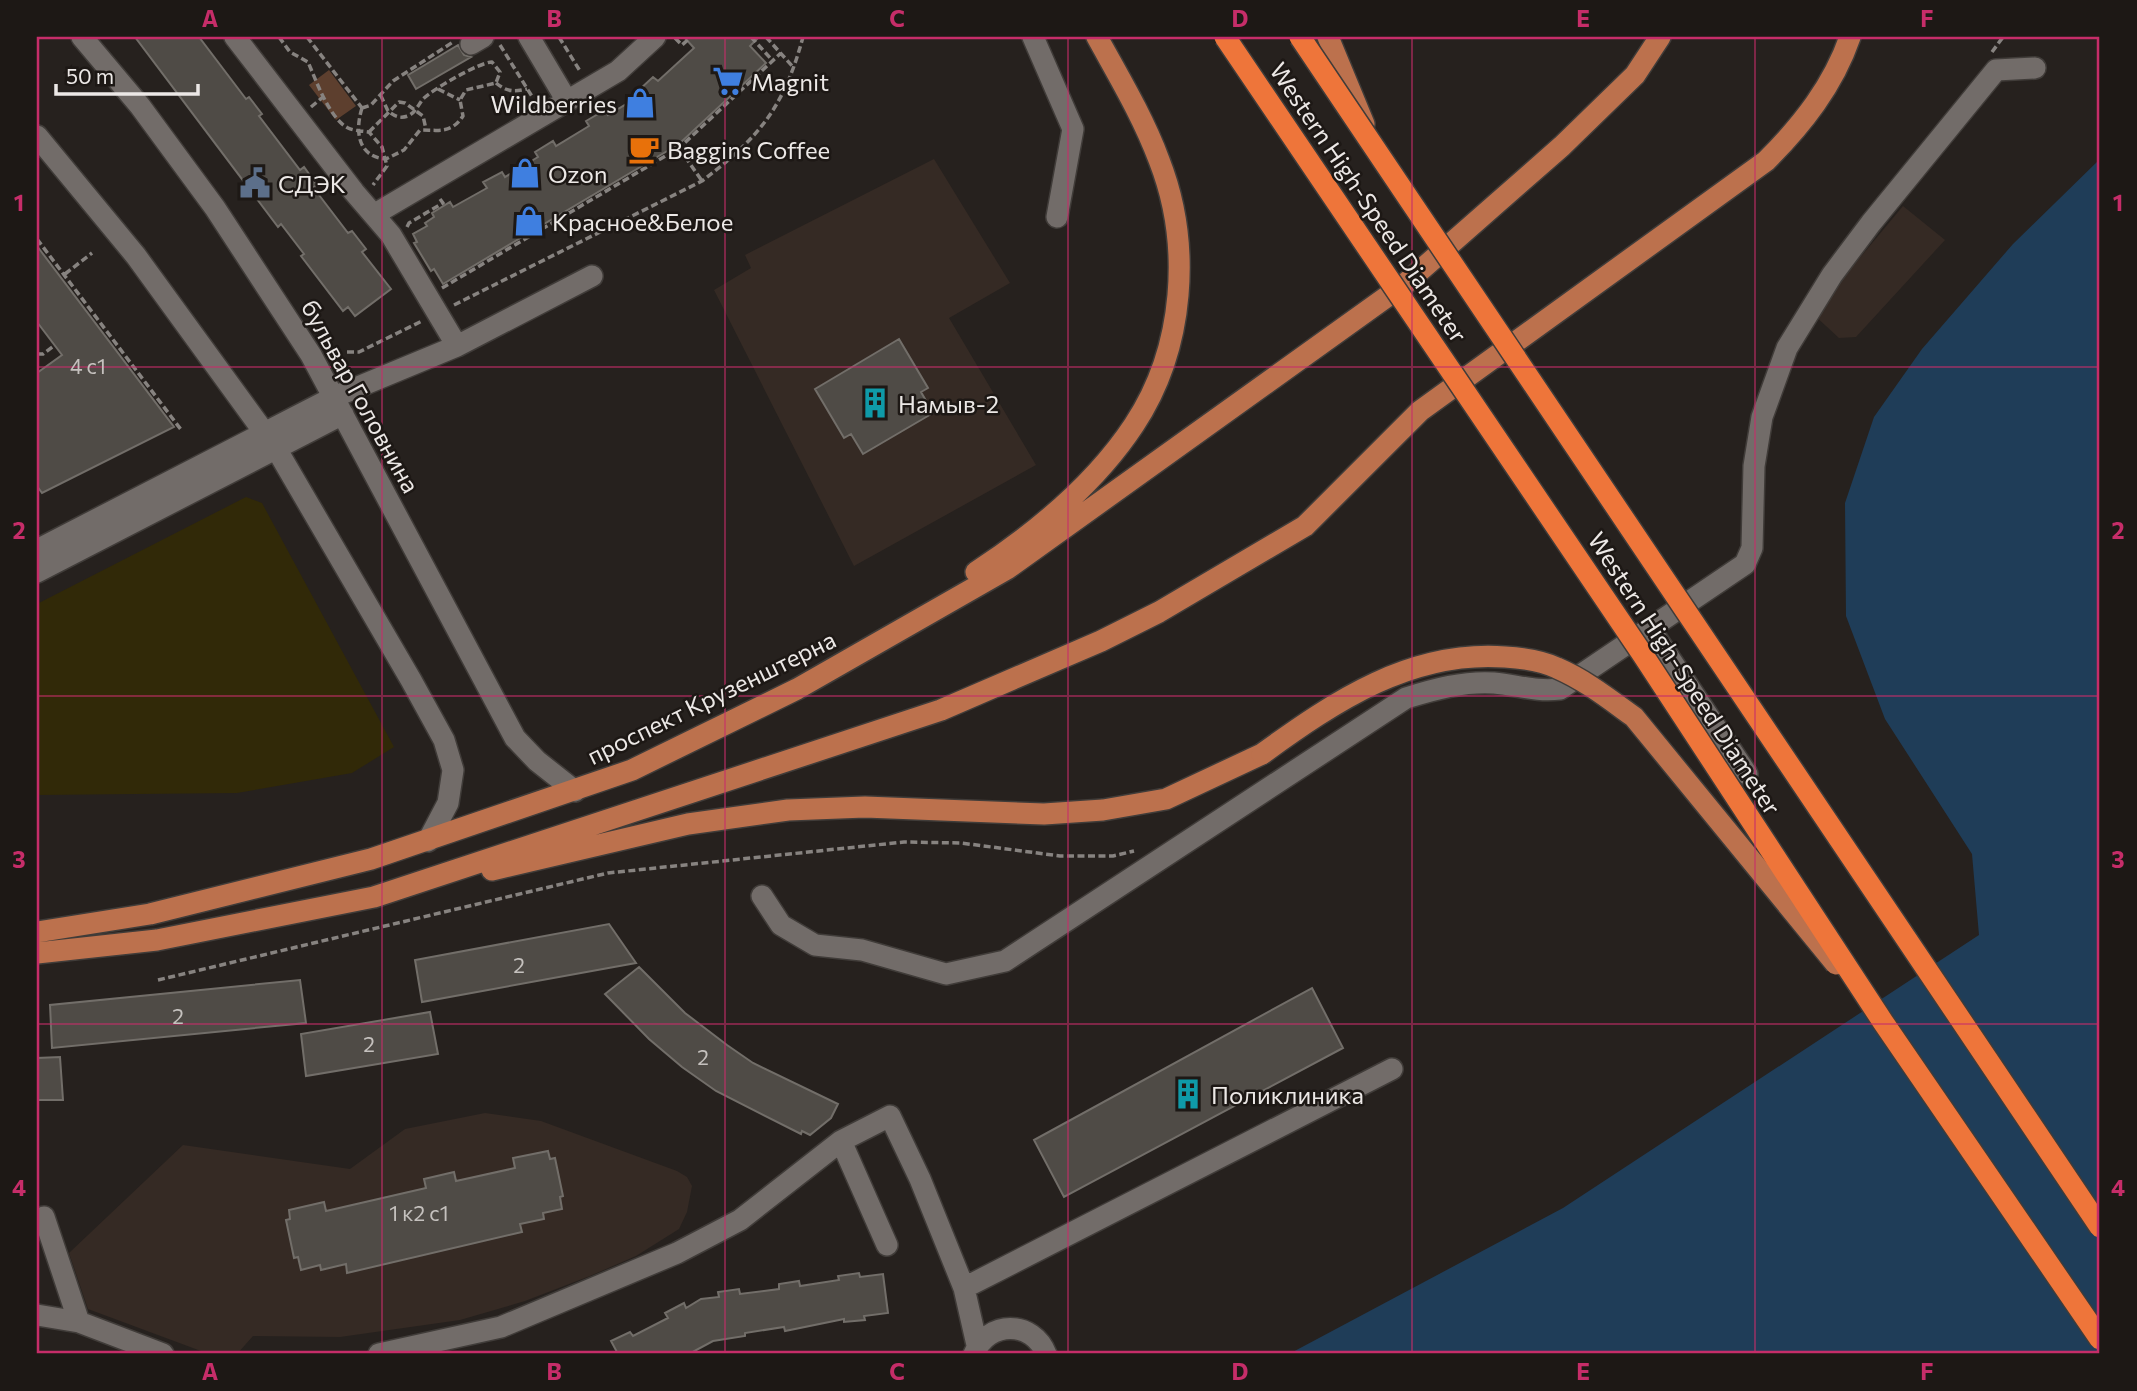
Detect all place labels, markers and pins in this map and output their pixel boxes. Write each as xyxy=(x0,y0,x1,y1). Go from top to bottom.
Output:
supermarket icon: Magnit xyxy=(711,64,745,98)
place label: Magnit xyxy=(751,67,829,96)
shop icon: Wildberries xyxy=(623,86,657,120)
place label: Wildberries xyxy=(491,89,617,118)
cafe icon: Baggins Coffee xyxy=(627,132,661,166)
place label: Baggins Coffee xyxy=(667,135,830,164)
shop icon: Ozon xyxy=(508,156,542,190)
place label: Ozon xyxy=(548,159,608,188)
public building icon: СДЭК xyxy=(238,166,272,200)
place label: СДЭК xyxy=(278,169,346,198)
shop icon: Красное&Белое xyxy=(512,204,546,238)
place label: Красное&Белое xyxy=(552,207,733,236)
building icon: Намыв-2 xyxy=(858,386,892,420)
place label: Намыв-2 xyxy=(898,389,999,418)
building icon: Поликлиника xyxy=(1171,1077,1205,1111)
place label: Поликлиника xyxy=(1211,1080,1364,1109)

